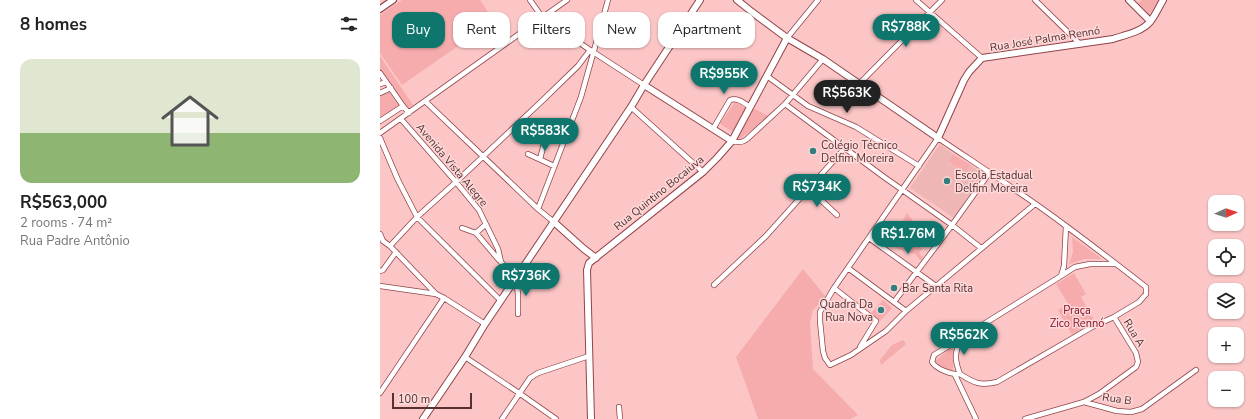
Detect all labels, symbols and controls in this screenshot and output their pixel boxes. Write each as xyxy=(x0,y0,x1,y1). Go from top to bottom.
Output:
chip: Buy xyxy=(392,12,445,48)
chip: Rent xyxy=(453,12,510,48)
chip: Filters xyxy=(518,12,585,48)
chip: New xyxy=(593,12,650,48)
chip: Apartment xyxy=(658,12,755,48)
text: 8 homes xyxy=(20,13,87,36)
icon: filters xyxy=(338,13,360,35)
pin: R$788K xyxy=(873,14,939,48)
text: R$788K xyxy=(882,18,930,36)
street label: Rua José Palma Rennó xyxy=(989,23,1101,55)
pin: R$955K xyxy=(691,61,757,95)
text: R$955K xyxy=(700,65,748,83)
pin: R$563K xyxy=(814,80,880,114)
text: R$563K xyxy=(823,84,871,102)
icon: home xyxy=(154,85,226,157)
pin: R$583K xyxy=(512,118,578,152)
street label: Avenida Vista Alegre xyxy=(413,120,491,210)
text: R$583K xyxy=(521,122,569,140)
place label: Colégio Técnico Delfim Moreira xyxy=(821,138,898,166)
marker: Colégio Técnico Delfim Moreira xyxy=(808,146,818,156)
street label: Rua Quintino Bocaiuva xyxy=(611,152,707,234)
place label: Escola Estadual Delfim Moreira xyxy=(955,168,1033,196)
pin: R$734K xyxy=(784,174,850,208)
marker: Escola Estadual Delfim Moreira xyxy=(942,176,952,186)
text: R$734K xyxy=(793,178,841,196)
text: R$563,000 xyxy=(20,191,107,214)
north arrow xyxy=(1208,195,1244,231)
map controls xyxy=(1208,195,1244,407)
text: 2 rooms · 74 m² xyxy=(20,214,112,232)
pin: R$1.76M xyxy=(871,221,945,255)
text: R$1.76M xyxy=(881,225,935,243)
text: Rua Padre Antônio xyxy=(20,232,130,250)
button: locate xyxy=(1208,239,1244,275)
pin: R$736K xyxy=(493,263,559,297)
text: R$736K xyxy=(502,267,550,285)
place label: Bar Santa Rita xyxy=(902,281,973,296)
marker: Bar Santa Rita xyxy=(889,283,899,293)
button: layers xyxy=(1208,283,1244,319)
place label: Quadra Da Rua Nova xyxy=(820,297,873,325)
park label: Praça Zico Rennó xyxy=(1050,303,1104,331)
marker: Quadra Da Rua Nova xyxy=(876,305,886,315)
street label: Rua A xyxy=(1120,316,1148,350)
pin: R$562K xyxy=(931,322,997,356)
text: R$562K xyxy=(940,326,988,344)
button: + xyxy=(1208,327,1244,363)
button: − xyxy=(1208,371,1244,407)
street label: Rua B xyxy=(1101,390,1133,408)
scale bar xyxy=(392,391,472,410)
text: 100 m xyxy=(398,392,430,407)

